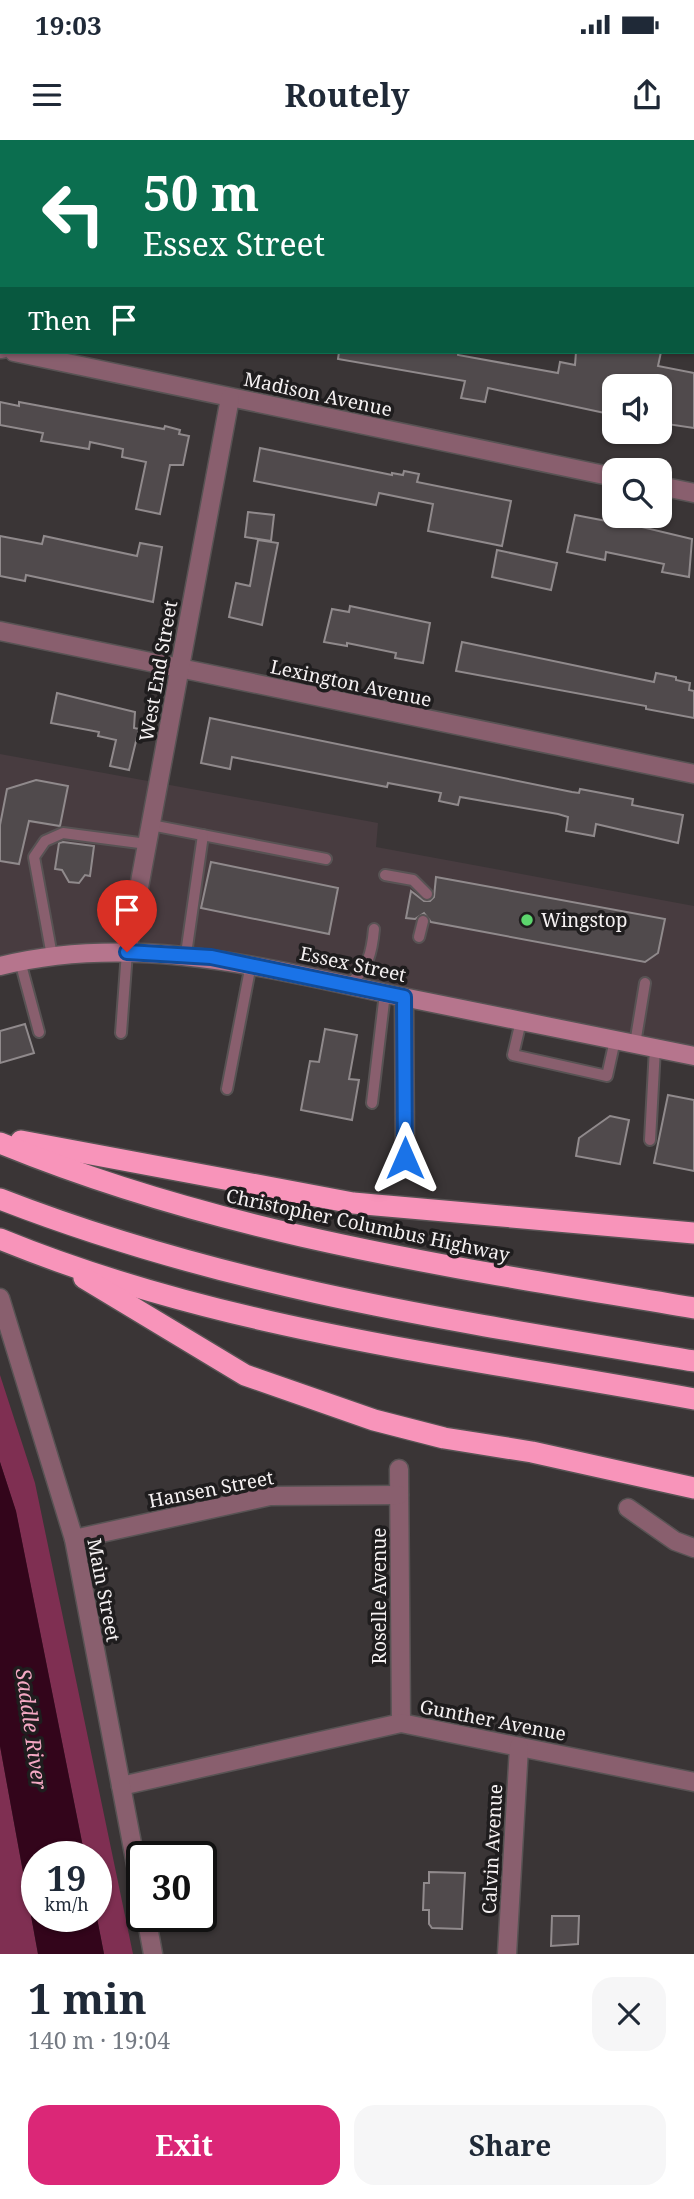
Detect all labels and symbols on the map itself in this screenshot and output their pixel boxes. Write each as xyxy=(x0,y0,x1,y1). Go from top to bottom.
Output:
street label: Madison Avenue xyxy=(241,366,395,422)
street label: West End Street xyxy=(133,598,183,744)
street label: Lexington Avenue xyxy=(268,653,434,713)
pin xyxy=(97,880,157,952)
place label: Wingstop xyxy=(541,907,627,933)
marker: Wingstop xyxy=(519,912,535,928)
street label: Essex Street xyxy=(297,940,409,988)
position arrow xyxy=(368,1121,442,1195)
street label: Christopher Columbus Highway xyxy=(224,1182,512,1268)
street label: Hansen Street xyxy=(146,1464,276,1514)
street label: Roselle Avenue xyxy=(366,1528,392,1664)
street label: Main Street xyxy=(81,1536,127,1644)
water label: Saddle River xyxy=(10,1667,54,1791)
street label: Gunther Avenue xyxy=(418,1693,568,1747)
street label: Calvin Avenue xyxy=(476,1783,508,1915)
speed limit sign: 30 xyxy=(126,1841,217,1932)

